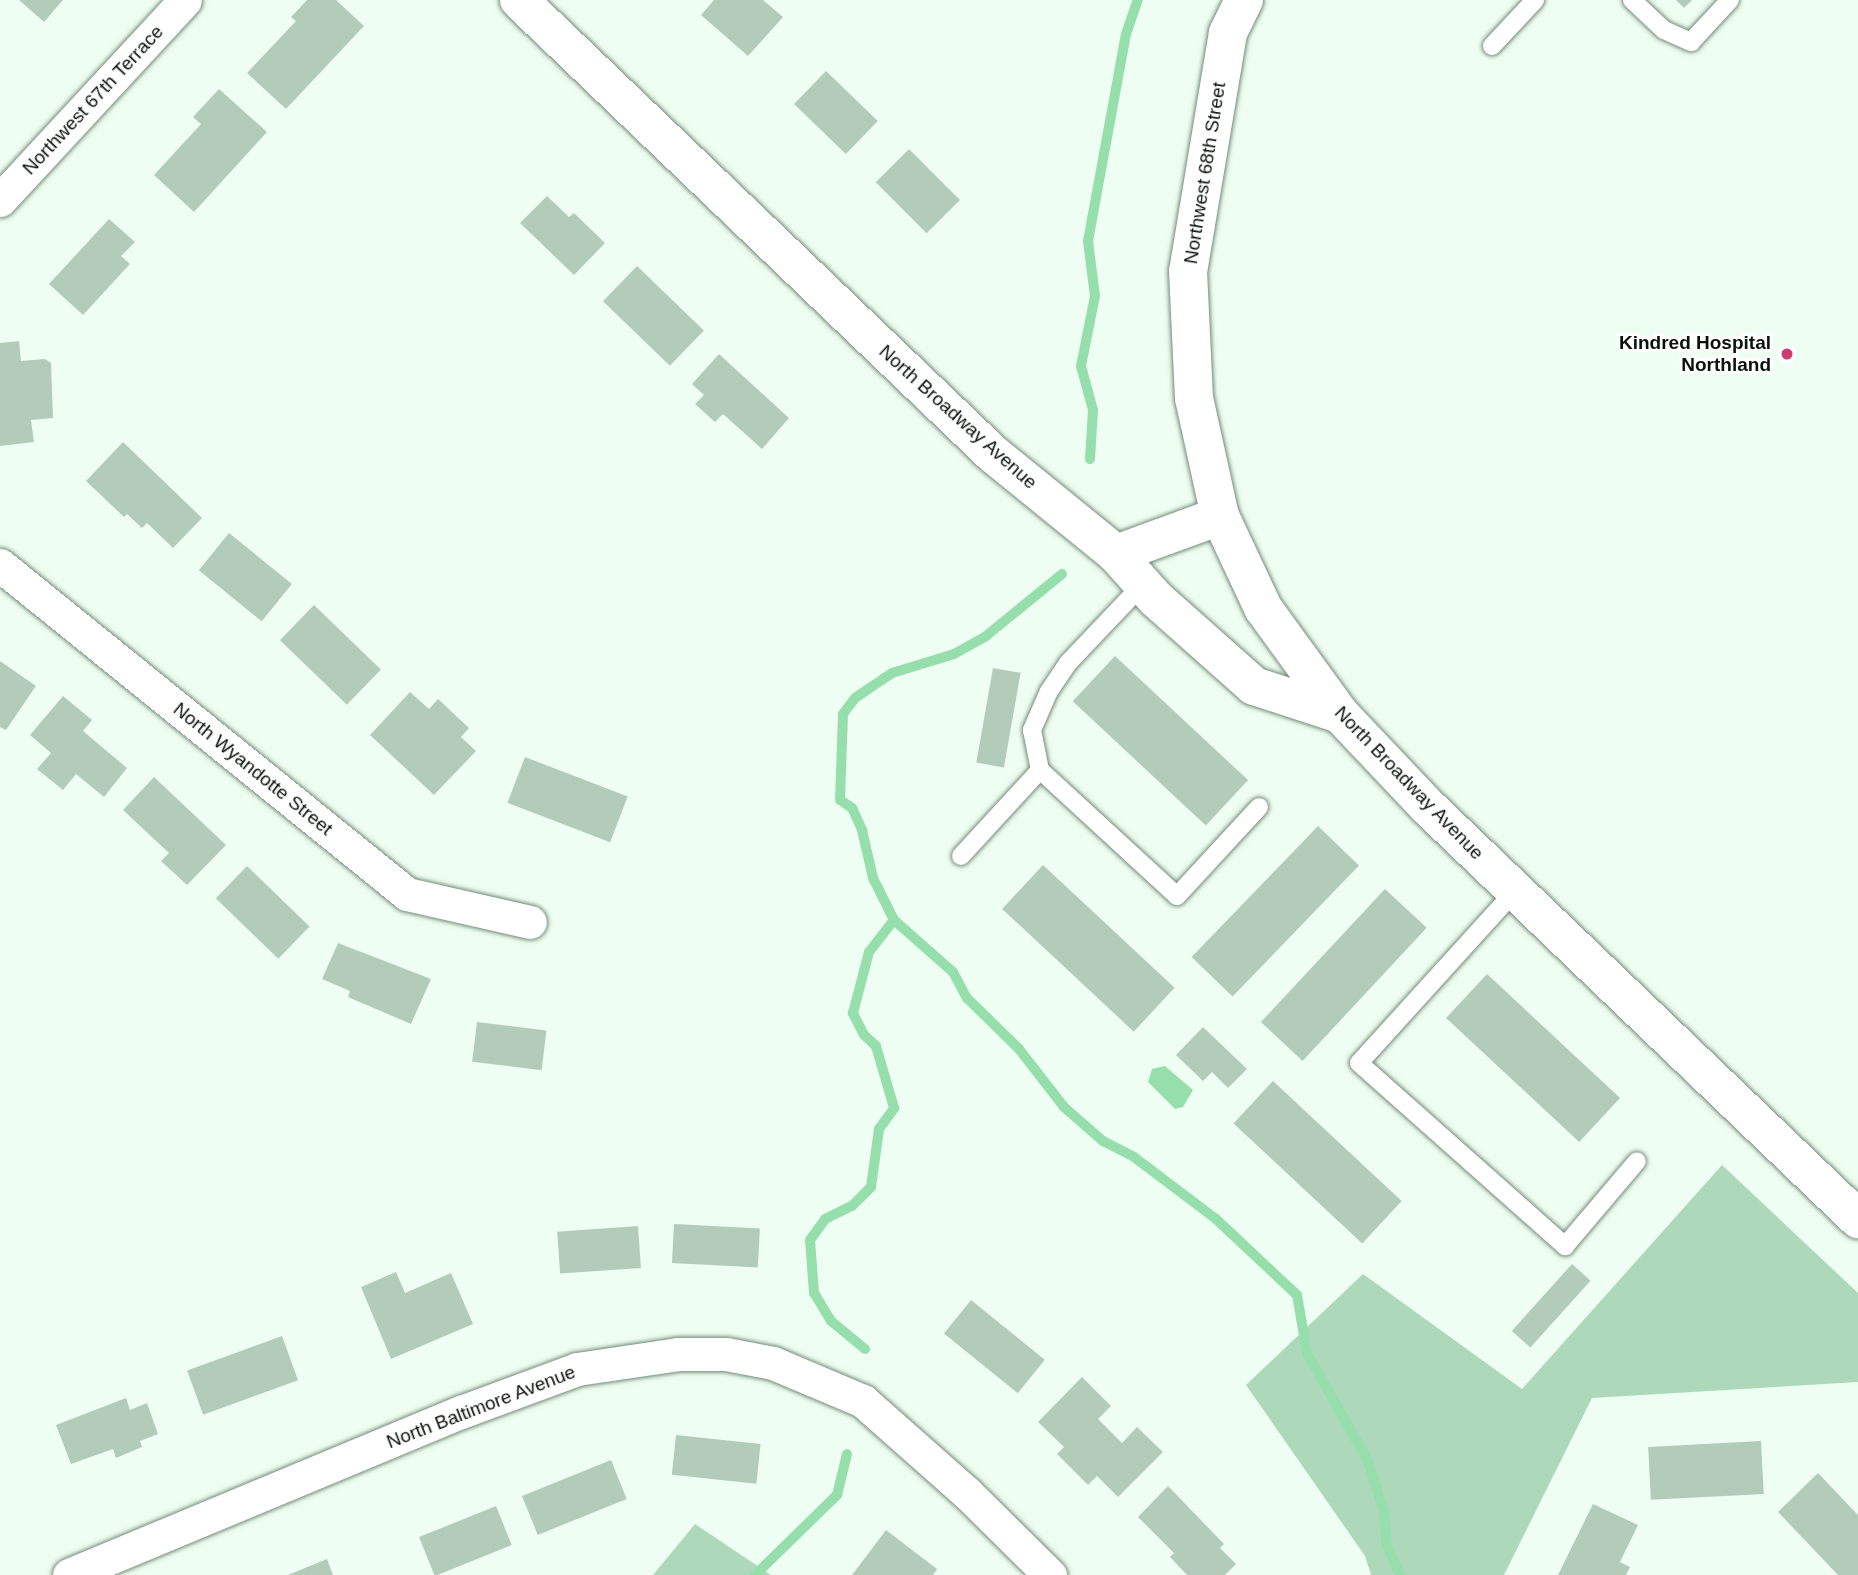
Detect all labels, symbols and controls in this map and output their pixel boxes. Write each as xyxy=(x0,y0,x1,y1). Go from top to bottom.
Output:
street label: Northwest 67th Terrace xyxy=(18,20,168,180)
street label: Northwest 68th Street xyxy=(1179,80,1231,266)
place label: Kindred Hospital Northland xyxy=(1619,332,1771,376)
street label: North Broadway Avenue xyxy=(874,340,1042,494)
marker: Kindred Hospital Northland xyxy=(1777,344,1797,364)
street label: North Wyandotte Street xyxy=(169,698,337,840)
street label: North Broadway Avenue xyxy=(1329,701,1489,865)
street label: North Baltimore Avenue xyxy=(383,1360,579,1454)

